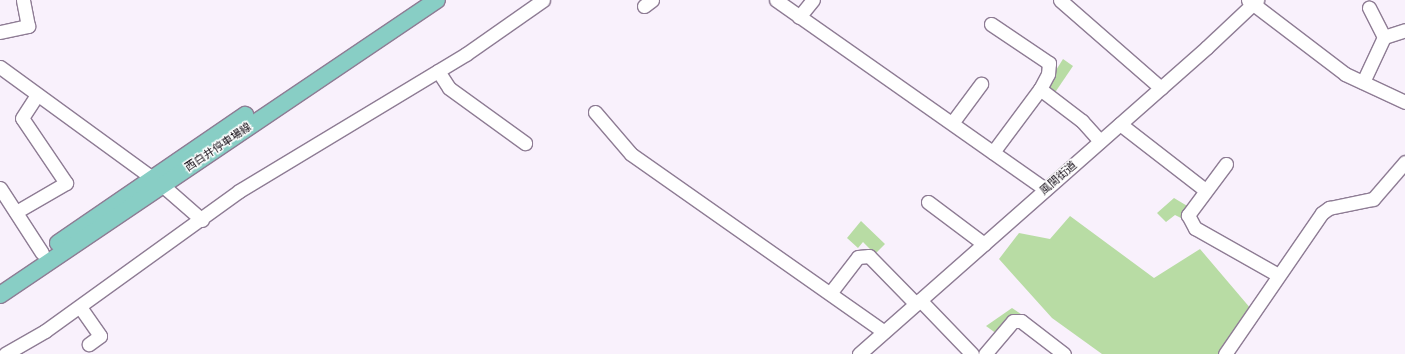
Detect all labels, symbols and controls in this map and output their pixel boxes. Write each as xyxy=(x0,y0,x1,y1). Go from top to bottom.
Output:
street label: 西白井停車場線 xyxy=(182,120,254,174)
street label: 風間街道 xyxy=(1037,159,1079,197)

